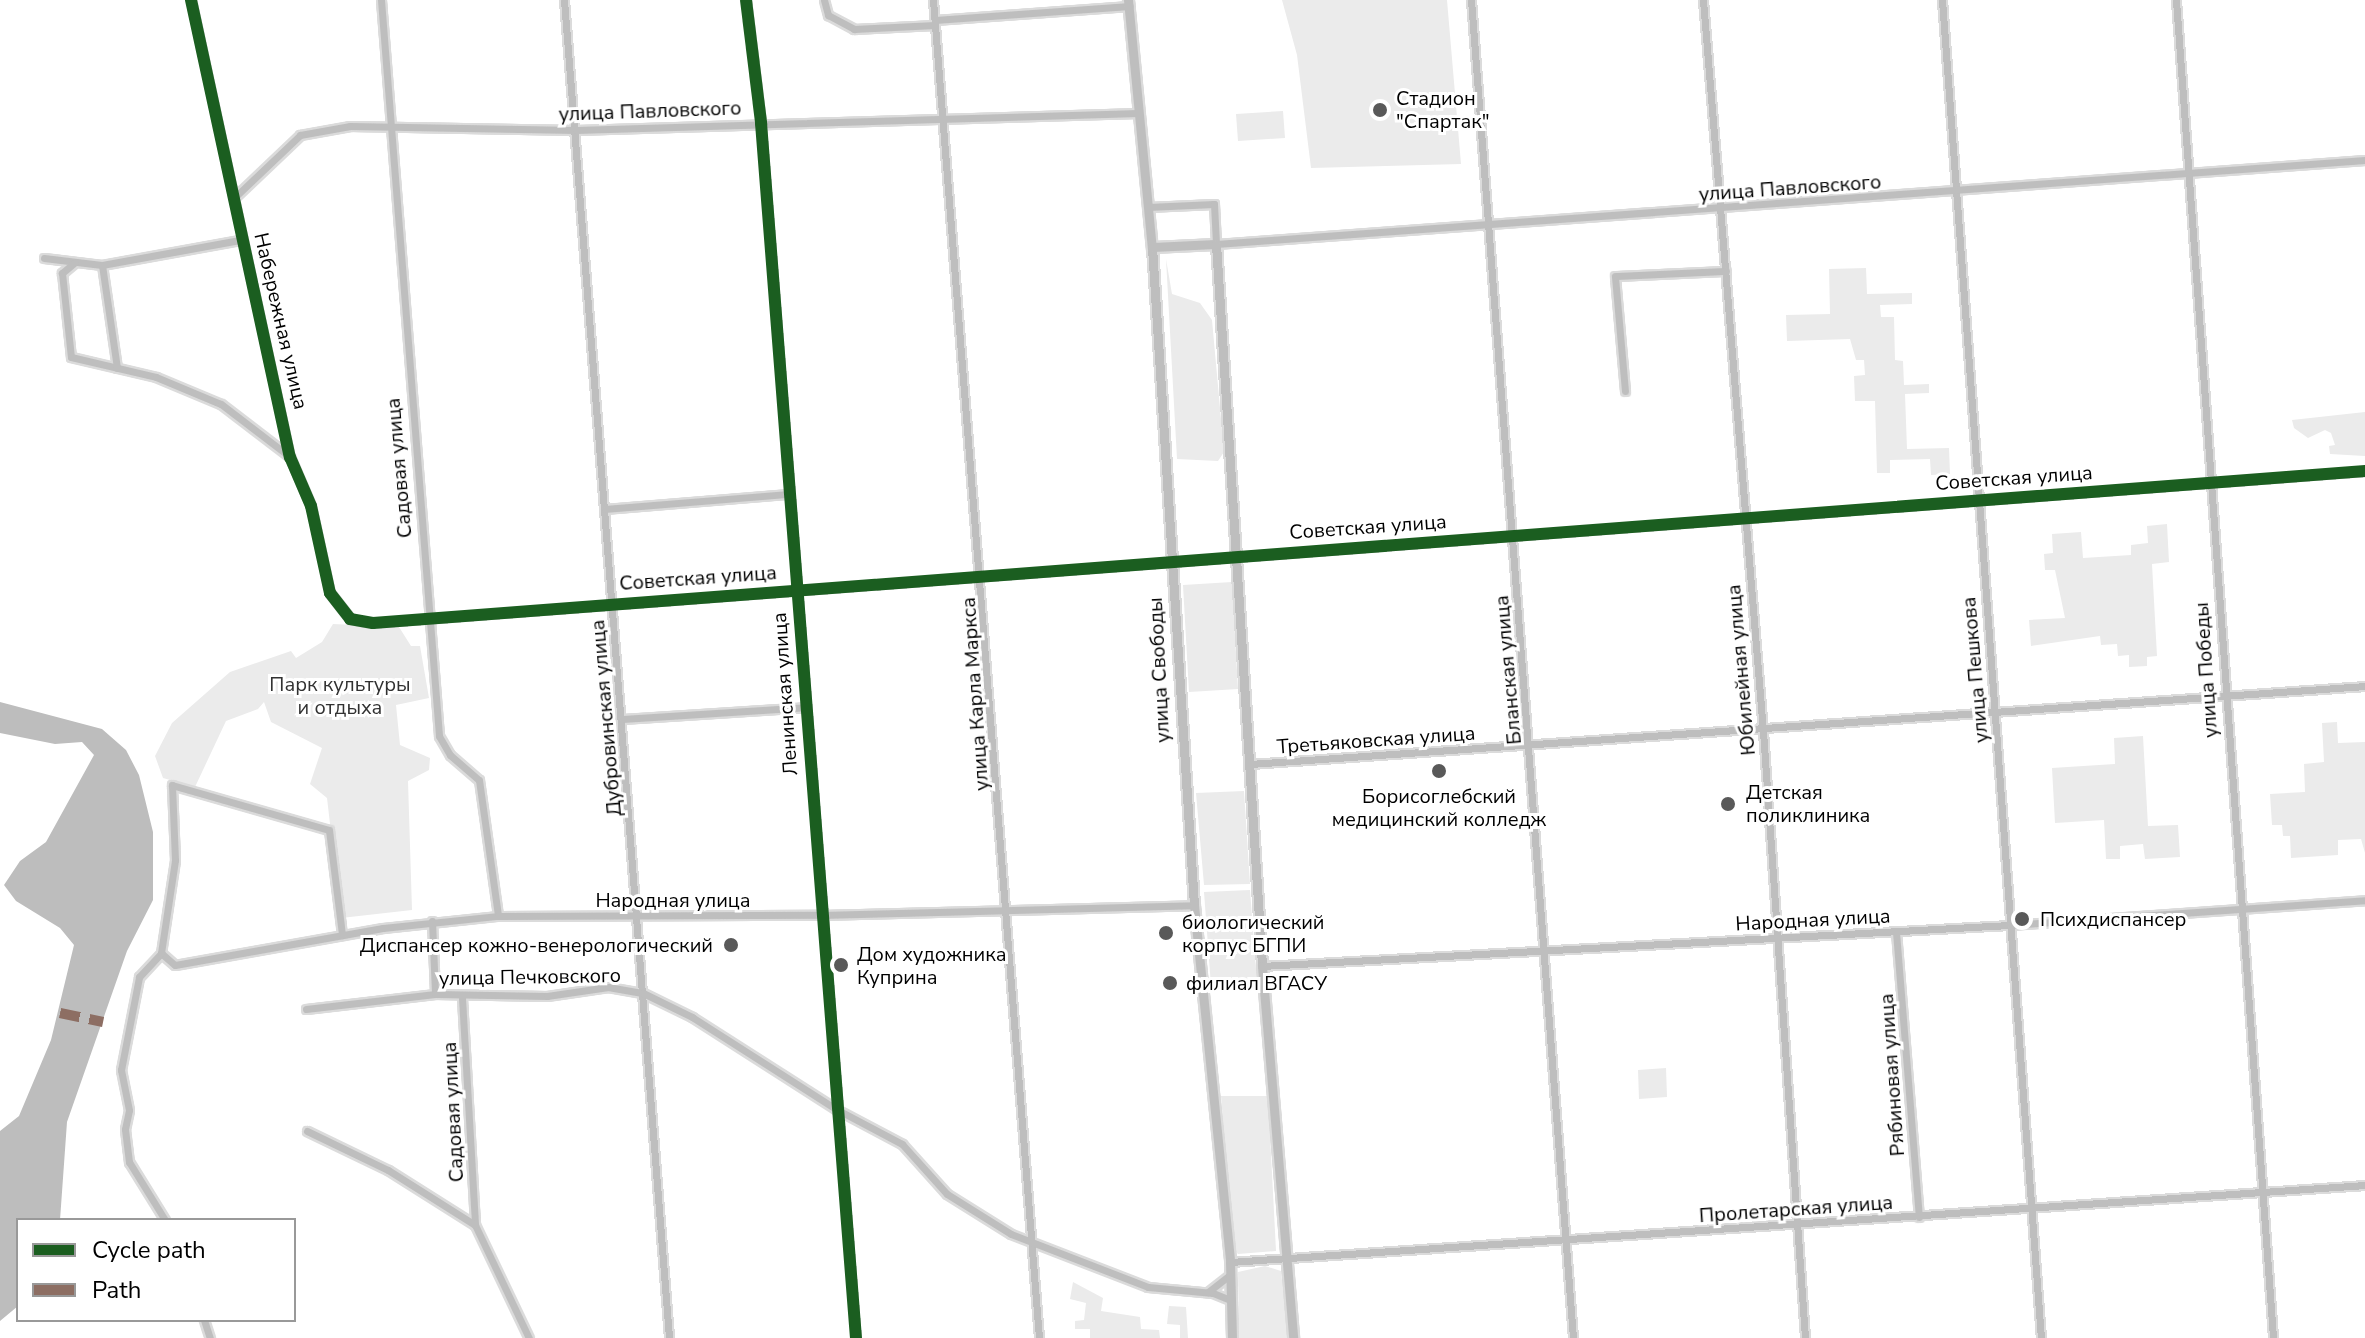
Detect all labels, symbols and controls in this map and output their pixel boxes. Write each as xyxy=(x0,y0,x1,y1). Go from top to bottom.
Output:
place label: Стадион "Спартак" xyxy=(1396,86,1490,133)
street label: улица Павловского xyxy=(558,96,742,126)
marker: Стадион "Спартак" xyxy=(1371,101,1389,119)
street label: улица Павловского xyxy=(1698,170,1882,206)
street label: Набережная улица xyxy=(249,230,313,412)
street label: Садовая улица xyxy=(381,397,417,539)
street label: Советская улица xyxy=(1935,461,2093,495)
street label: Советская улица xyxy=(1289,510,1447,544)
street label: Советская улица xyxy=(619,561,777,595)
street label: Юбилейная улица xyxy=(1722,584,1760,756)
street label: Бланская улица xyxy=(1490,594,1526,746)
street label: улица Карла Маркса xyxy=(956,596,994,792)
street label: улица Пешкова xyxy=(1957,596,1993,744)
street label: улица Свободы xyxy=(1143,597,1175,743)
street label: улица Победы xyxy=(2189,601,2223,739)
street label: Ленинская улица xyxy=(767,612,803,776)
street label: Дубровинская улица xyxy=(585,619,627,817)
park label: Парк культуры и отдыха xyxy=(269,672,411,719)
street label: Третьяковская улица xyxy=(1276,721,1476,759)
marker: Борисоглебский медицинский колледж xyxy=(1430,762,1448,780)
place label: Детская поликлиника xyxy=(1746,780,1870,827)
place label: Борисоглебский медицинский колледж xyxy=(1332,784,1546,831)
marker: Детская поликлиника xyxy=(1717,793,1739,815)
street label: Народная улица xyxy=(595,888,751,912)
street label: Народная улица xyxy=(1735,904,1891,936)
place label: Психдиспансер xyxy=(2040,907,2186,931)
marker: Психдиспансер xyxy=(2011,908,2033,930)
place label: биологический корпус БГПИ xyxy=(1182,910,1325,957)
marker: биологический корпус БГПИ xyxy=(1157,924,1175,942)
place label: Диспансер кожно-венерологический xyxy=(360,933,713,957)
marker: Диспансер кожно-венерологический xyxy=(720,934,742,956)
place label: Дом художника Куприна xyxy=(857,942,1007,989)
marker: Дом художника Куприна xyxy=(832,956,850,974)
street label: улица Печковского xyxy=(439,963,621,991)
place label: филиал ВГАСУ xyxy=(1186,971,1327,995)
marker: филиал ВГАСУ xyxy=(1161,974,1179,992)
street label: Рябиновая улица xyxy=(1874,993,1910,1157)
street label: Садовая улица xyxy=(437,1041,469,1183)
street label: Пролетарская улица xyxy=(1698,1190,1894,1228)
legend xyxy=(16,1218,296,1322)
text: Cycle path xyxy=(92,1234,206,1266)
text: Path xyxy=(92,1274,141,1306)

